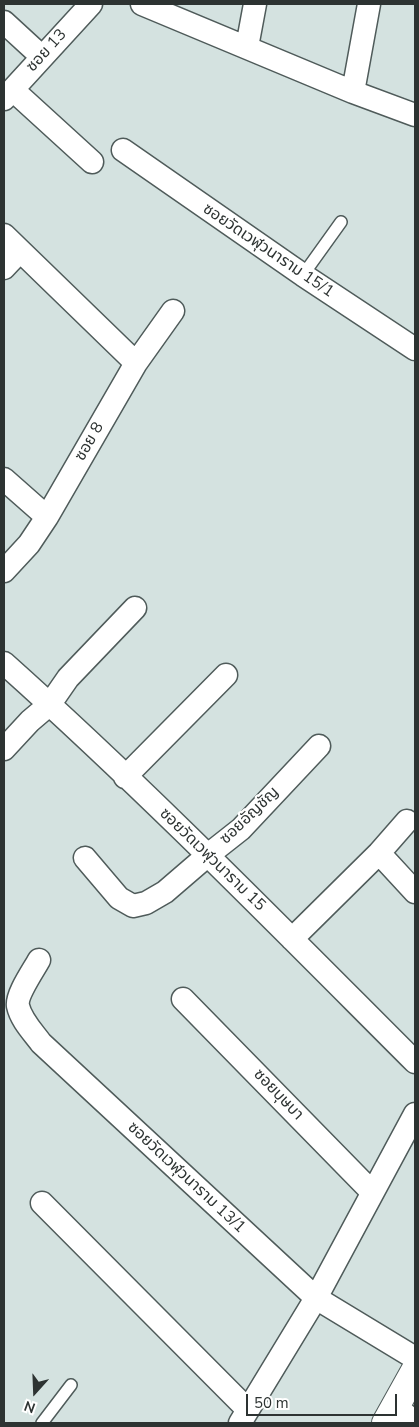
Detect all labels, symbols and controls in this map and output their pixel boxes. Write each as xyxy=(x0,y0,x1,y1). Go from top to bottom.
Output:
street label: ซอย 13 xyxy=(23,26,71,76)
street label: ซอยวัดเวฬุวนาราม 15/1 xyxy=(199,200,337,302)
street label: ซอย 8 xyxy=(71,419,109,465)
street label: ซอยอัญชัญ xyxy=(216,783,284,849)
street label: ซอยวัดเวฬุวนาราม 15 xyxy=(155,804,269,916)
street label: ซอยบุษบา xyxy=(249,1065,307,1125)
street label: ซอยวัดเวฬุวนาราม 13/1 xyxy=(123,1118,249,1238)
north arrow xyxy=(10,1367,60,1417)
scale bar xyxy=(249,1384,400,1416)
text: 50 m xyxy=(254,1393,289,1413)
text: N xyxy=(22,1396,38,1417)

